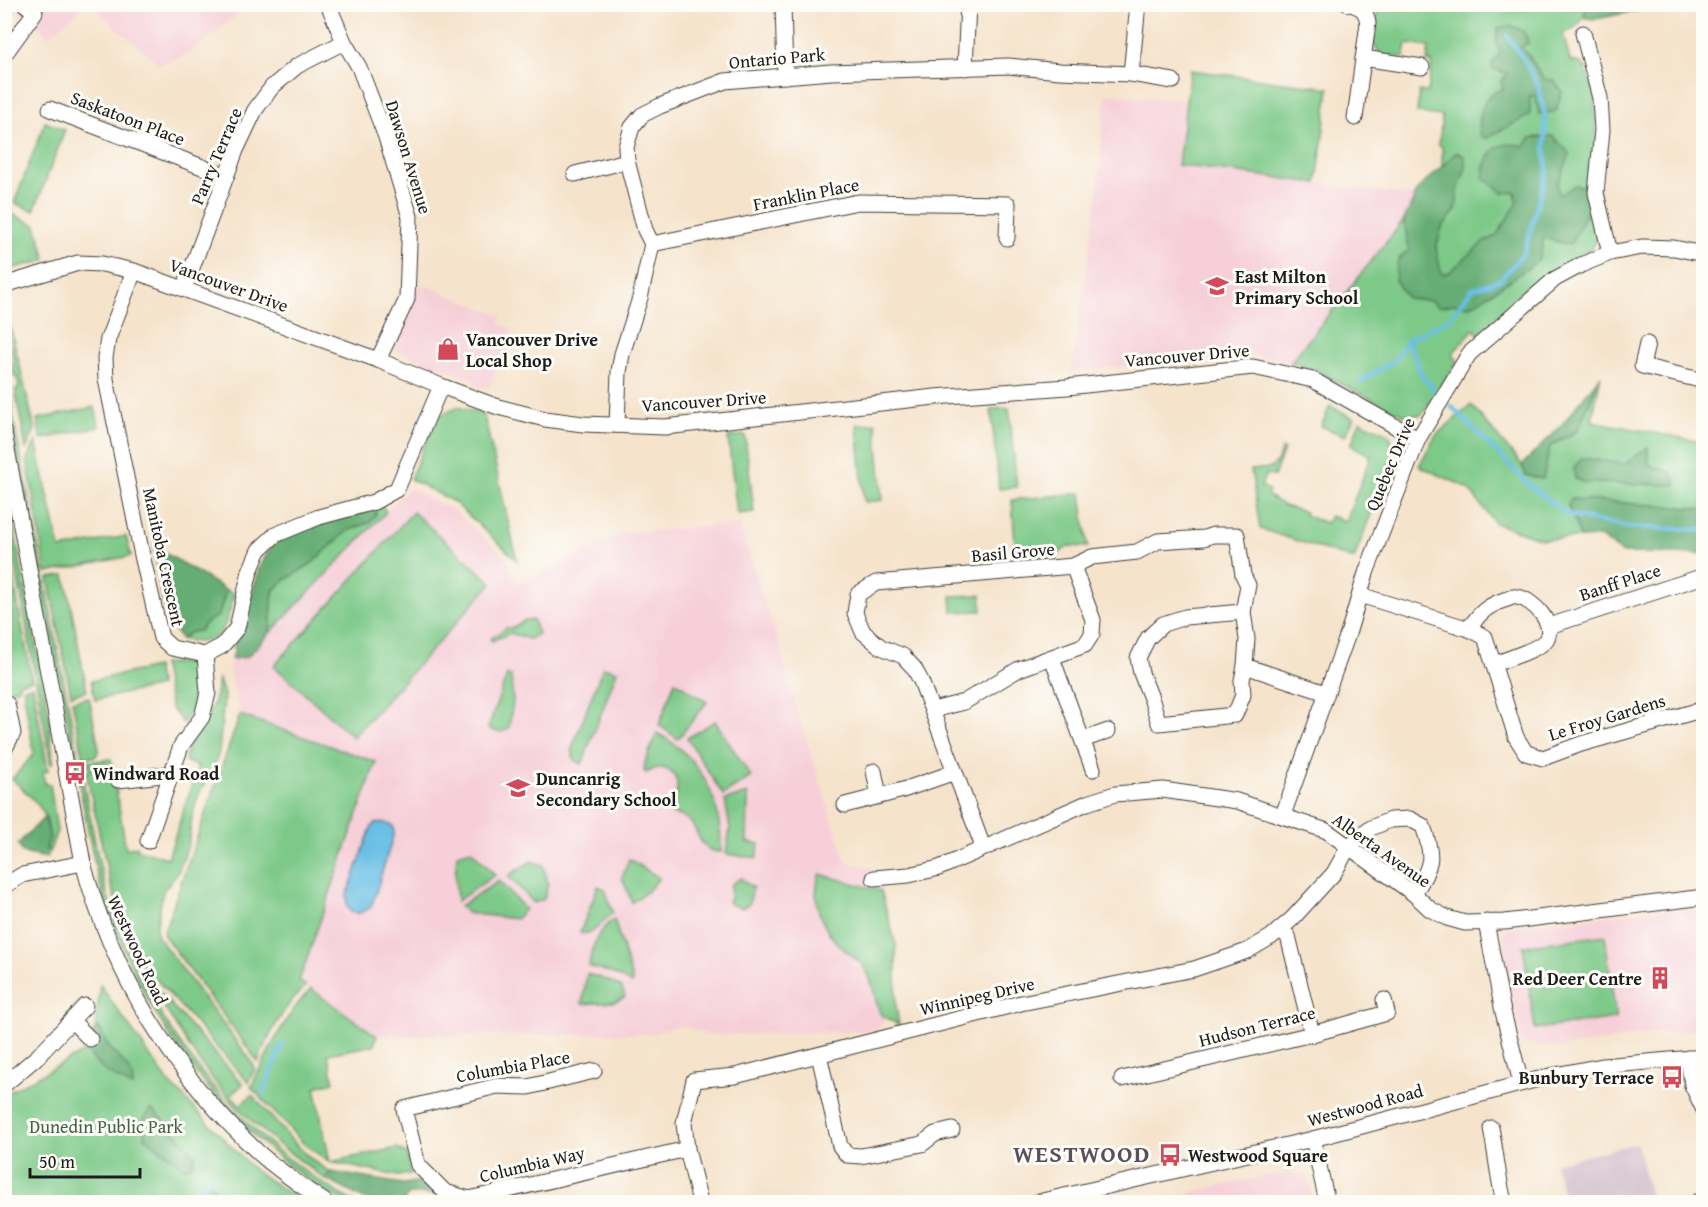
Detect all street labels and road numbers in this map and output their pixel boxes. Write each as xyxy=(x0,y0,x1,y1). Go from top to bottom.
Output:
street label: Ontario Park xyxy=(728,40,827,76)
street label: Saskatoon Place xyxy=(67,84,189,152)
street label: Dawson Avenue xyxy=(379,97,439,217)
street label: Parry Terrace xyxy=(183,103,249,209)
street label: Franklin Place xyxy=(751,170,861,218)
street label: Vancouver Drive xyxy=(166,251,292,319)
street label: Vancouver Drive xyxy=(1124,336,1250,374)
street label: Vancouver Drive xyxy=(641,383,767,419)
street label: Quebec Drive xyxy=(1358,413,1422,515)
street label: Manitoba Crescent xyxy=(136,485,192,629)
street label: Basil Grove xyxy=(970,535,1056,569)
street label: Banff Place xyxy=(1576,556,1664,608)
street label: Le Froy Gardens xyxy=(1545,686,1669,748)
street label: Alberta Avenue xyxy=(1327,806,1437,894)
street label: Westwood Road xyxy=(101,891,175,1010)
street label: Winnipeg Drive xyxy=(917,970,1037,1022)
street label: Hudson Terrace xyxy=(1196,998,1318,1054)
street label: Columbia Place xyxy=(454,1043,572,1089)
street label: Westwood Road xyxy=(1304,1077,1426,1133)
street label: Columbia Way xyxy=(477,1139,587,1189)

